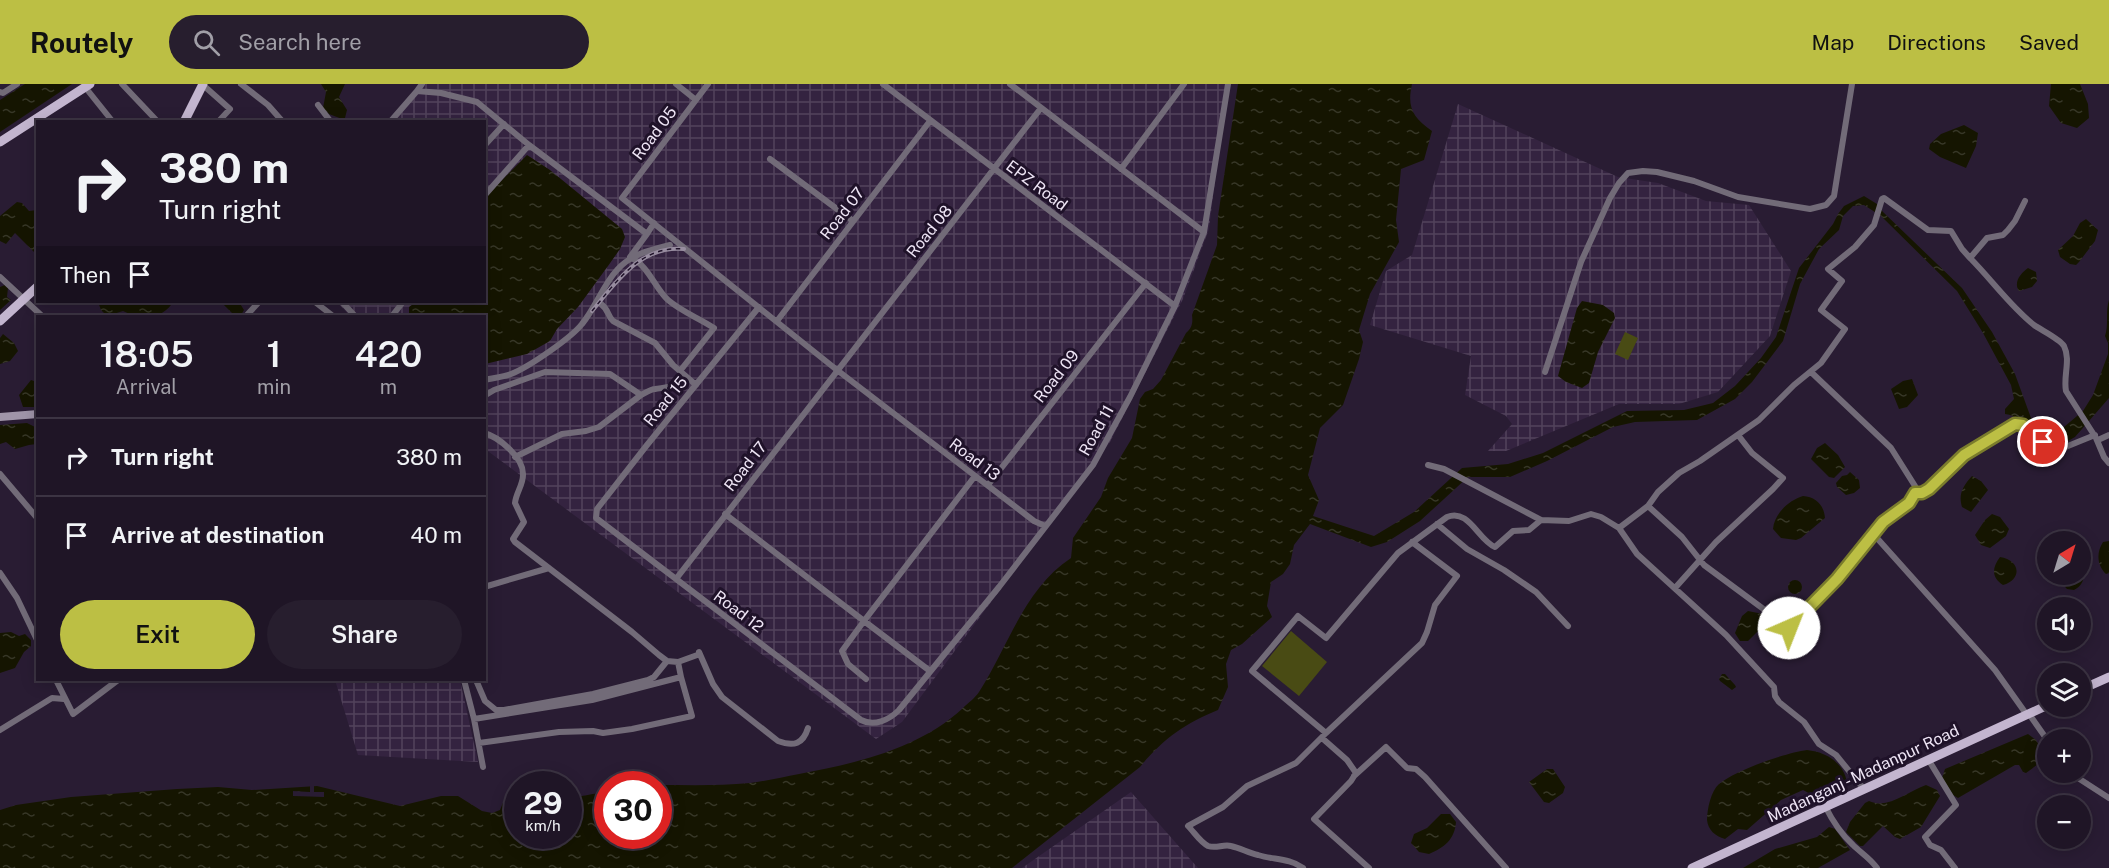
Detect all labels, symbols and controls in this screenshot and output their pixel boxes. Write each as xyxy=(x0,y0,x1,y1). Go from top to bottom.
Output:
search box xyxy=(169,15,589,69)
text: Routely xyxy=(30,26,133,59)
icon: search xyxy=(190,26,223,59)
text: Search here xyxy=(238,29,362,55)
text: Map xyxy=(1812,30,1854,55)
text: Directions xyxy=(1887,30,1986,55)
text: Saved xyxy=(2019,30,2079,55)
street label: Road 05 xyxy=(628,103,681,164)
text: 380 m xyxy=(159,143,289,192)
icon: right xyxy=(60,144,138,222)
street label: EPZ Road xyxy=(1002,156,1071,215)
street label: Road 07 xyxy=(816,183,869,243)
text: Turn right xyxy=(159,193,282,225)
street label: Road 08 xyxy=(903,201,956,261)
icon: arrive xyxy=(123,258,156,291)
text: Then xyxy=(60,262,111,288)
text: 18:05 xyxy=(99,333,194,375)
text: 1 xyxy=(267,333,282,375)
text: 420 xyxy=(354,333,423,375)
street label: Road 09 xyxy=(1030,346,1083,406)
street label: Road 15 xyxy=(640,373,691,430)
text: Arrival xyxy=(116,375,177,399)
text: min xyxy=(257,375,291,399)
text: m xyxy=(380,375,397,399)
street label: Road 11 xyxy=(1075,402,1118,459)
pin xyxy=(2017,416,2068,467)
icon: arrive xyxy=(2026,425,2059,458)
street label: Road 13 xyxy=(946,434,1004,485)
street label: Road 17 xyxy=(720,438,771,495)
icon: right xyxy=(60,441,93,474)
text: Turn right xyxy=(111,444,214,470)
text: 380 m xyxy=(396,444,462,470)
icon: arrive xyxy=(60,519,93,552)
text: Arrive at destination xyxy=(111,522,324,548)
text: 40 m xyxy=(410,522,462,548)
north arrow xyxy=(2037,531,2091,585)
map controls xyxy=(2037,531,2091,849)
street label: Road 12 xyxy=(710,586,768,636)
position arrow xyxy=(1757,596,1821,660)
button: sound xyxy=(2037,597,2091,651)
button: Exit xyxy=(60,600,255,669)
button: Share xyxy=(267,600,462,669)
button: layers xyxy=(2037,663,2091,717)
street label: Madanganj - Madanpur Road xyxy=(1764,721,1962,826)
button: + xyxy=(2037,729,2091,783)
speed limit sign: 30 xyxy=(594,771,672,849)
text: 29 xyxy=(524,785,562,821)
button: − xyxy=(2037,795,2091,849)
text: km/h xyxy=(525,817,561,834)

